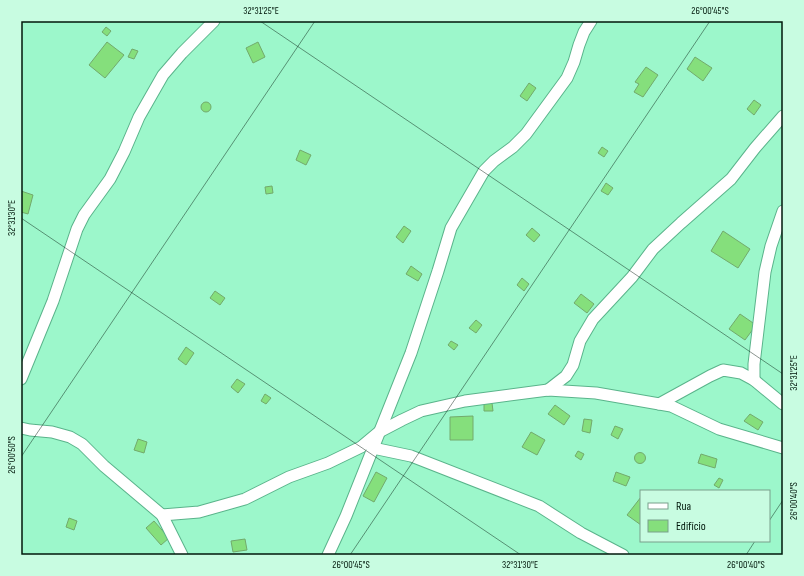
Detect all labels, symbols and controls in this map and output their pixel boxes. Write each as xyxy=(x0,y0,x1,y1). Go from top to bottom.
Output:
text: 32°31'25"E xyxy=(243,5,279,17)
text: 26°00'45"S xyxy=(691,5,729,17)
text: 32°31'30"E xyxy=(6,200,18,236)
text: 32°31'25"E xyxy=(788,355,800,391)
text: 26°00'50"S xyxy=(6,436,18,474)
text: 26°00'40"S xyxy=(788,482,800,520)
legend xyxy=(640,490,770,542)
text: Rua xyxy=(676,499,692,514)
text: Edifício xyxy=(676,519,706,534)
text: 26°00'45"S xyxy=(332,559,370,571)
text: 32°31'30"E xyxy=(502,559,538,571)
text: 26°00'40"S xyxy=(727,559,765,571)

